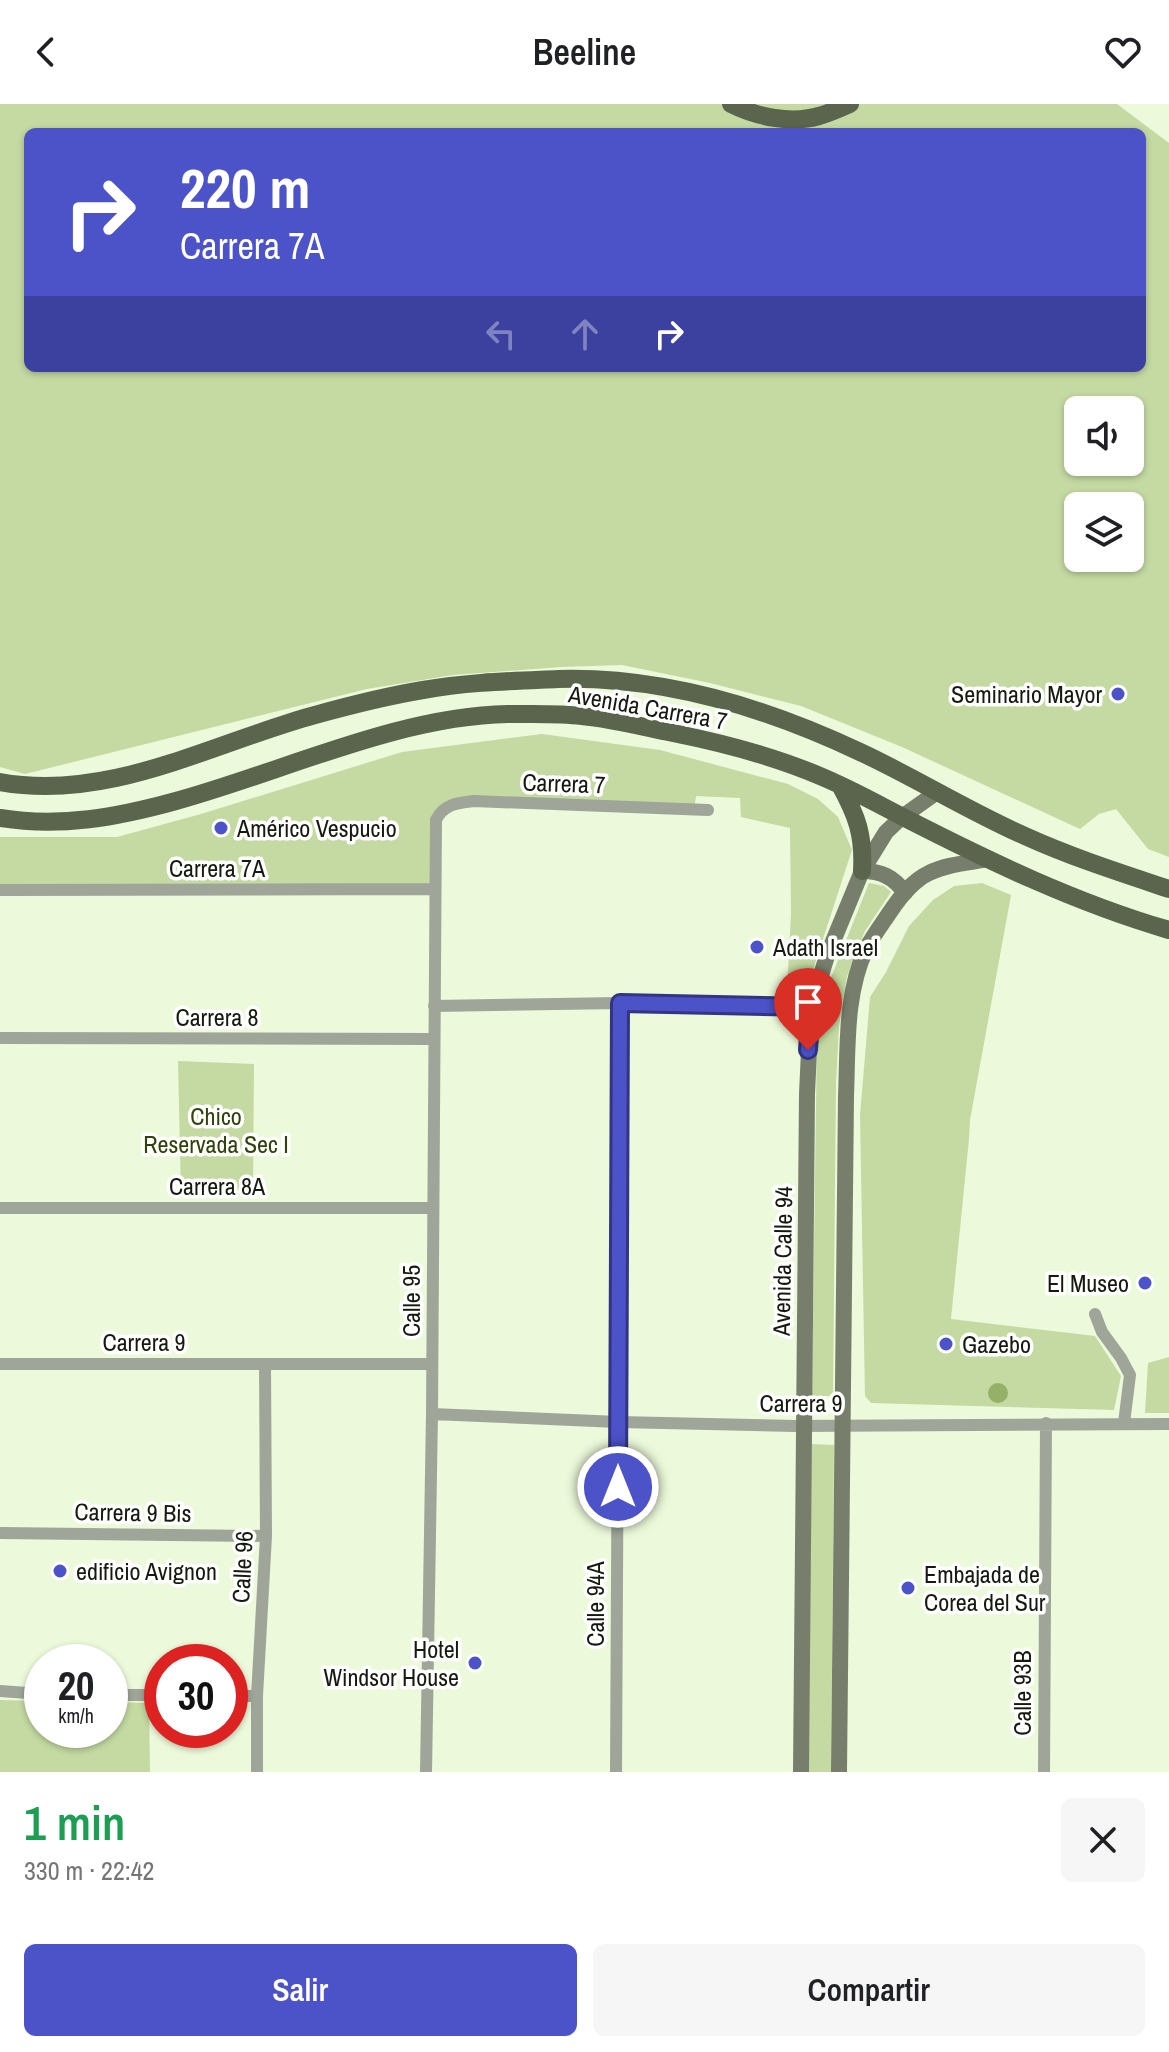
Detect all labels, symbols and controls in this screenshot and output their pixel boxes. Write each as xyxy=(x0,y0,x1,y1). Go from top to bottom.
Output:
text: Beeline xyxy=(533,28,636,76)
icon: back xyxy=(24,30,68,74)
icon: heart xyxy=(1101,30,1145,74)
text: 220 m xyxy=(180,150,310,225)
icon: right xyxy=(48,160,152,264)
text: Carrera 7A xyxy=(180,222,324,270)
icon: left xyxy=(479,312,523,356)
icon: ahead xyxy=(563,312,607,356)
icon: right xyxy=(647,312,691,356)
map controls xyxy=(1064,396,1144,572)
button: sound xyxy=(1064,396,1144,476)
button: layers xyxy=(1064,492,1144,572)
street label: Avenida Carrera 7 xyxy=(565,677,730,737)
place label: Seminario Mayor xyxy=(951,678,1102,710)
marker: Seminario Mayor xyxy=(1109,685,1127,703)
street label: Carrera 7 xyxy=(522,766,606,800)
place label: Américo Vespucio xyxy=(236,812,397,844)
marker: Américo Vespucio xyxy=(212,819,230,837)
street label: Carrera 7A xyxy=(169,852,266,884)
place label: Adath Israel xyxy=(772,931,878,963)
marker: Adath Israel xyxy=(748,938,766,956)
pin xyxy=(774,968,842,1050)
icon: arrive xyxy=(786,980,830,1024)
street label: Carrera 8 xyxy=(175,1001,259,1033)
park label: Chico Reservada Sec I xyxy=(143,1100,289,1160)
street label: Carrera 8A xyxy=(169,1170,266,1202)
street label: Avenida Calle 94 xyxy=(765,1186,799,1337)
street label: Calle 95 xyxy=(395,1265,427,1337)
place label: El Museo xyxy=(1047,1267,1129,1299)
marker: El Museo xyxy=(1136,1274,1154,1292)
street label: Carrera 9 xyxy=(102,1326,186,1358)
place label: Gazebo xyxy=(962,1328,1031,1360)
marker: Gazebo xyxy=(937,1335,955,1353)
street label: Carrera 9 xyxy=(759,1387,843,1419)
position arrow xyxy=(576,1445,660,1529)
street label: Carrera 9 Bis xyxy=(74,1495,192,1529)
street label: Calle 96 xyxy=(224,1530,260,1604)
place label: edificio Avignon xyxy=(76,1555,217,1587)
place label: Embajada de Corea del Sur xyxy=(924,1558,1046,1618)
street label: Calle 94A xyxy=(579,1560,611,1647)
marker: edificio Avignon xyxy=(51,1562,69,1580)
marker: Embajada de Corea del Sur xyxy=(899,1579,917,1597)
place label: Hotel Windsor House xyxy=(323,1633,459,1693)
speed limit sign: 30 xyxy=(144,1644,248,1748)
street label: Calle 93B xyxy=(1006,1650,1038,1736)
marker: Hotel Windsor House xyxy=(466,1654,484,1672)
text: 20 xyxy=(58,1659,94,1712)
text: km/h xyxy=(58,1702,94,1729)
text: 1 min xyxy=(24,1790,125,1855)
button: close xyxy=(1061,1798,1145,1882)
text: 330 m · 22:42 xyxy=(24,1853,154,1888)
button: Salir xyxy=(24,1944,577,2036)
button: Compartir xyxy=(593,1944,1145,2036)

